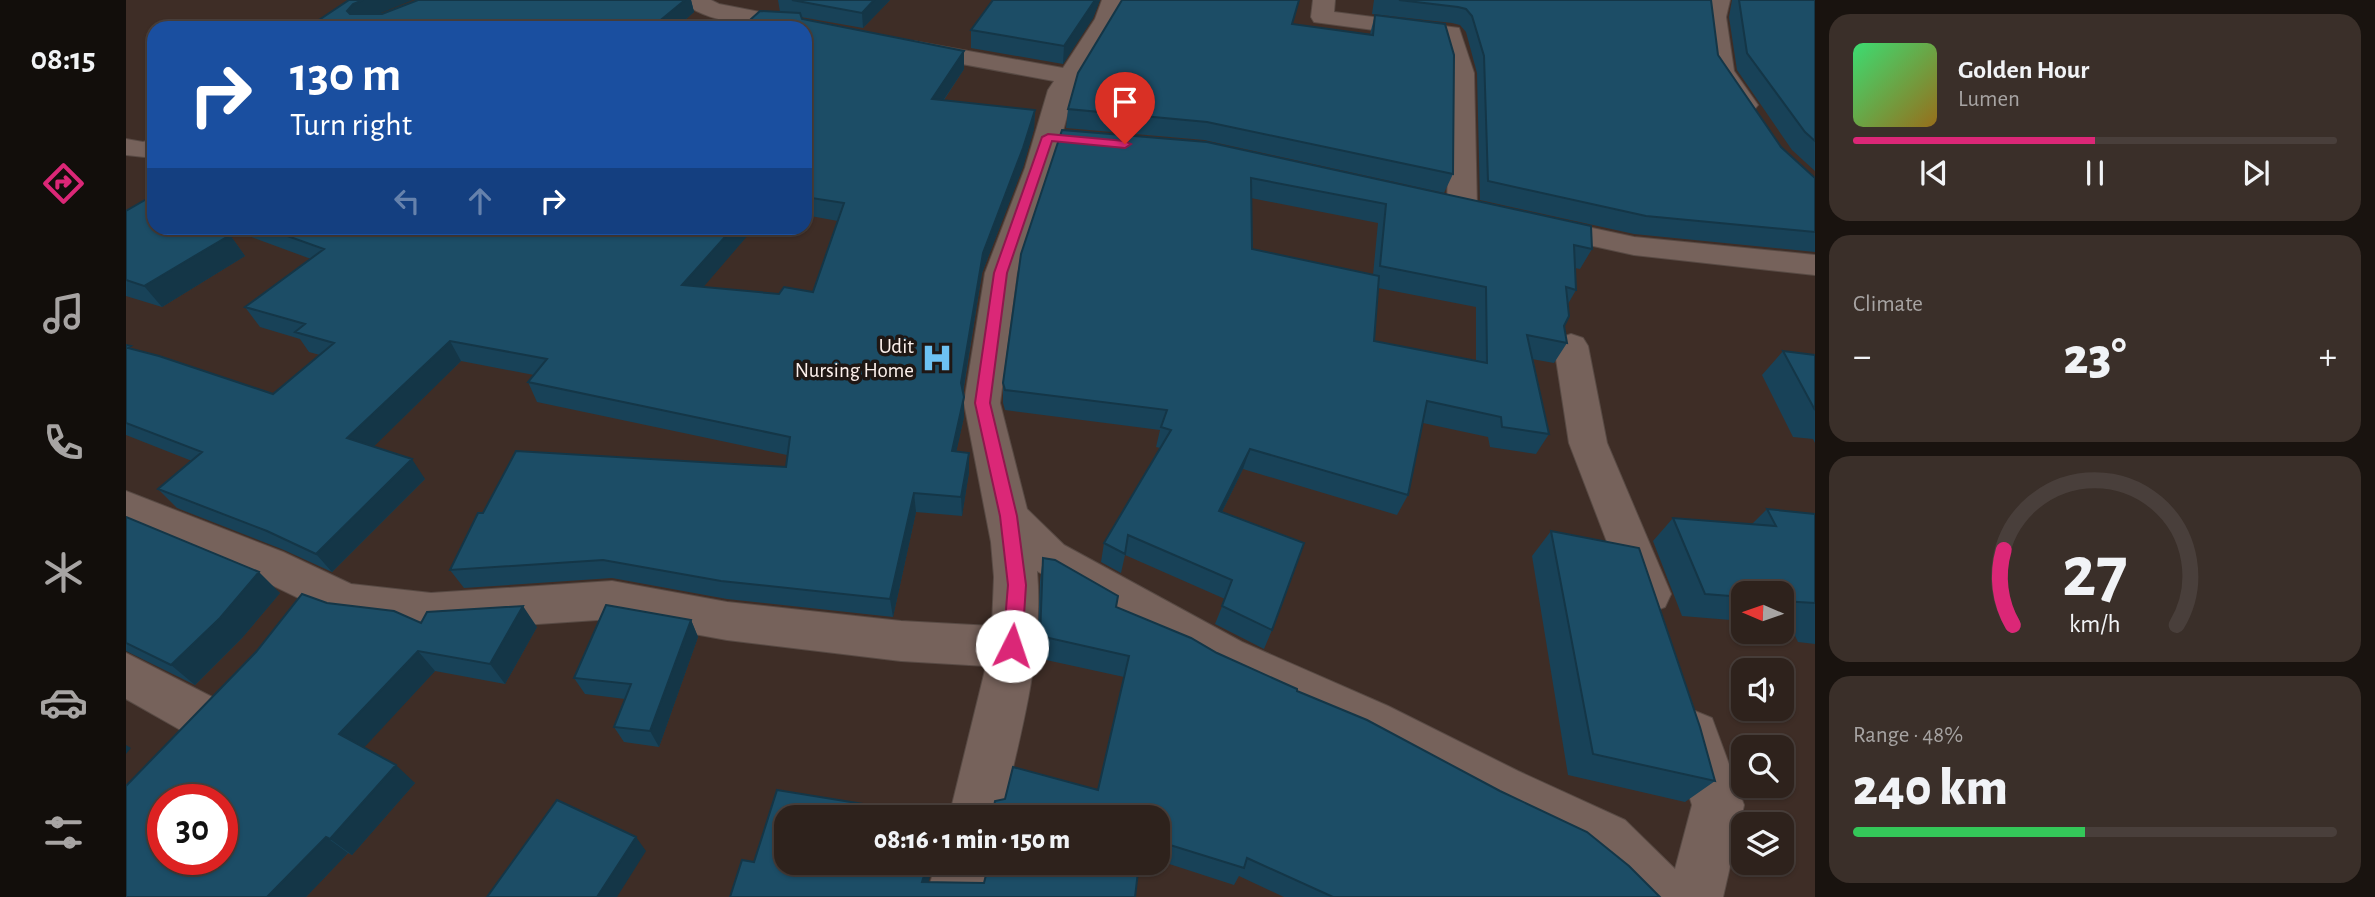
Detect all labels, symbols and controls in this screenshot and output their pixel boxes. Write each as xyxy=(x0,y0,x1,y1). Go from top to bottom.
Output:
text: 08:15 xyxy=(30,43,96,75)
icon: right xyxy=(175,49,266,140)
text: 130 m xyxy=(290,51,401,100)
text: Golden Hour xyxy=(1958,57,2089,83)
pin xyxy=(1095,72,1155,144)
icon: arrive xyxy=(1106,83,1144,121)
text: Lumen xyxy=(1958,88,2020,111)
text: Turn right xyxy=(290,109,412,141)
icon: previous xyxy=(1915,154,1953,192)
icon: pause xyxy=(2076,154,2114,192)
icon: next xyxy=(2237,154,2275,192)
icon: directions xyxy=(39,159,88,208)
icon: left xyxy=(388,182,426,220)
icon: ahead xyxy=(461,182,499,220)
icon: right xyxy=(534,182,572,220)
icon: music xyxy=(39,289,88,338)
text: Climate xyxy=(1853,293,1923,316)
text: 23° xyxy=(2064,331,2126,383)
place label: Udit Nursing Home xyxy=(795,336,914,381)
text: − xyxy=(1853,338,1871,376)
text: + xyxy=(2319,338,2337,376)
hospital icon: Udit Nursing Home xyxy=(920,341,954,375)
icon: phone xyxy=(39,418,88,467)
text: 27 xyxy=(2062,537,2128,610)
icon: climate xyxy=(39,548,88,597)
north arrow xyxy=(1731,581,1794,644)
map controls xyxy=(1731,581,1794,875)
position arrow xyxy=(975,609,1049,683)
text: km/h xyxy=(2069,612,2121,637)
button: sound xyxy=(1731,658,1794,721)
icon: car xyxy=(39,678,88,727)
text: Range · 48% xyxy=(1853,724,1963,747)
button: search xyxy=(1731,735,1794,798)
text: 240 km xyxy=(1853,762,2008,814)
speed limit sign: 30 xyxy=(147,784,238,875)
icon: filters xyxy=(39,808,88,857)
button: layers xyxy=(1731,812,1794,875)
text: 08:16 · 1 min · 150 m xyxy=(874,827,1070,853)

